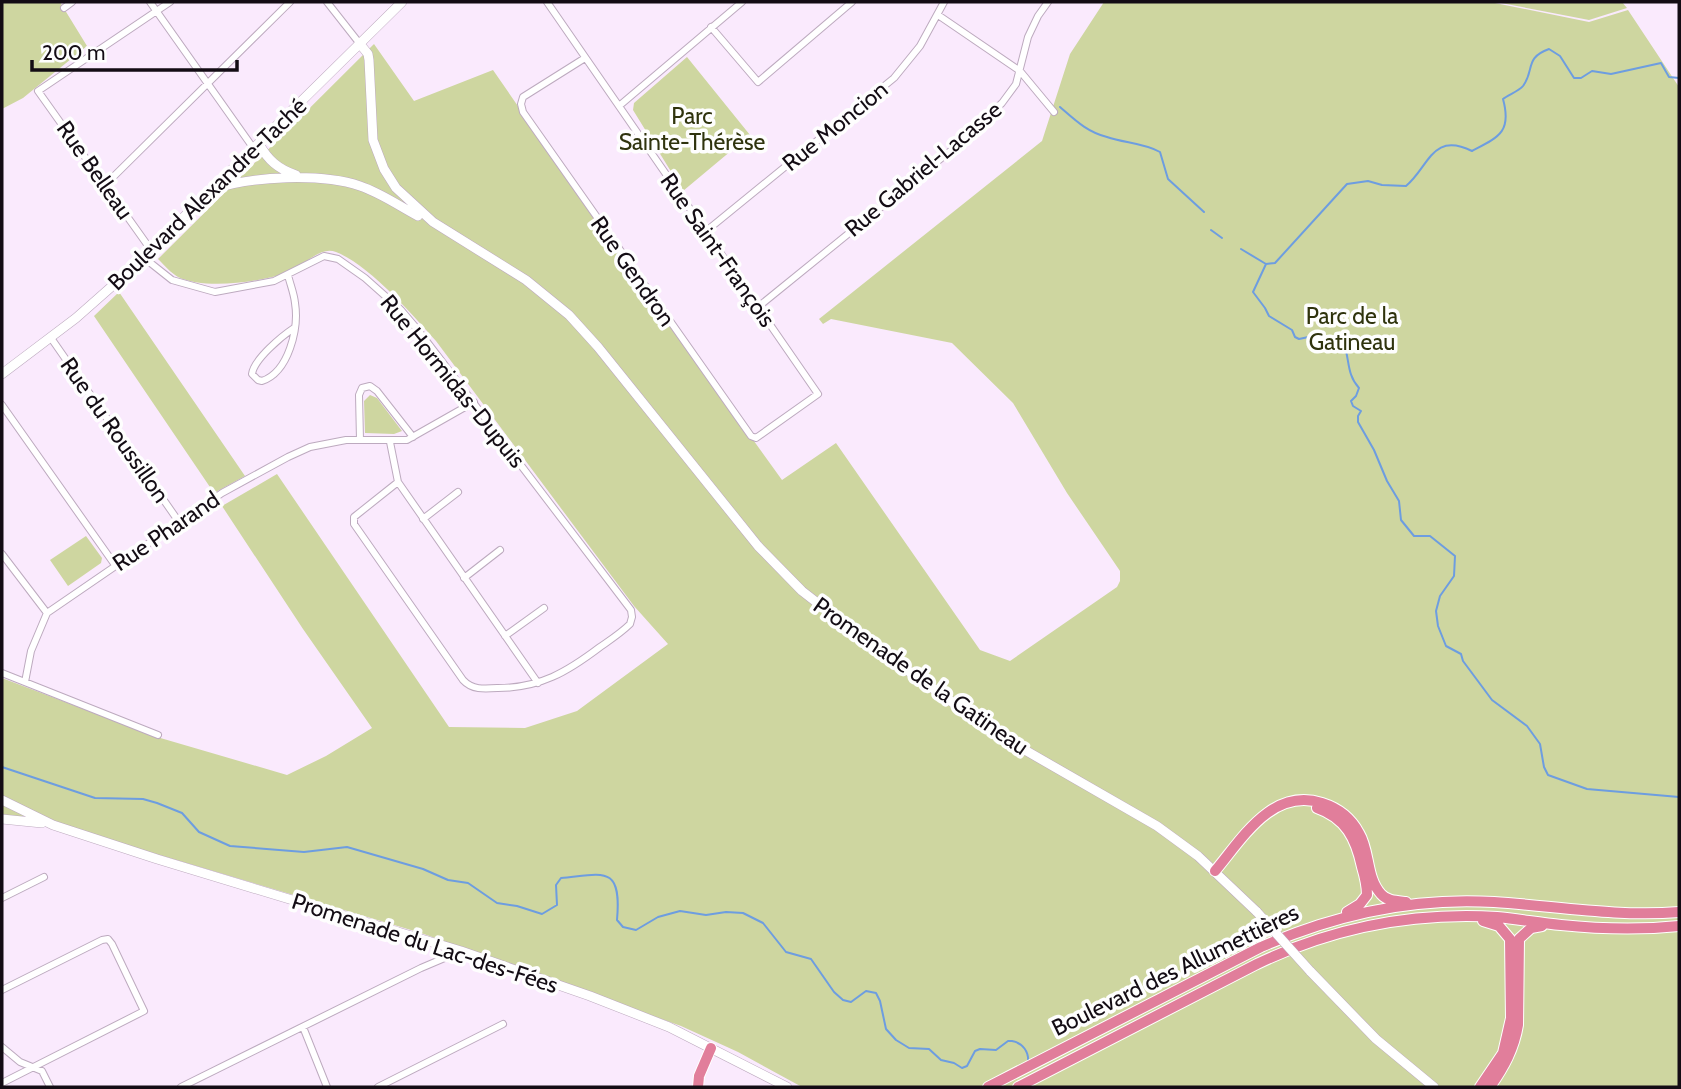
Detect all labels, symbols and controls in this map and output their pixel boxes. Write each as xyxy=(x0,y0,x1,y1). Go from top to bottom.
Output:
scale bar xyxy=(32,28,236,72)
text: 200 m xyxy=(42,40,105,65)
street label: Rue Moncion xyxy=(777,75,893,177)
street label: Boulevard Alexandre-Taché xyxy=(102,92,312,296)
street label: Rue Gabriel-Lacasse xyxy=(839,95,1007,243)
park label: Parc Sainte-Thérèse xyxy=(619,102,766,156)
street label: Rue Belleau xyxy=(51,115,139,225)
street label: Rue Saint-François xyxy=(654,168,782,332)
street label: Rue Gendron xyxy=(585,211,681,331)
street label: Rue Hormidas-Dupuis xyxy=(375,289,531,473)
park label: Parc de la Gatineau xyxy=(1306,302,1398,356)
street label: Rue du Roussillon xyxy=(55,352,175,508)
street label: Rue Pharand xyxy=(107,485,225,577)
street label: Promenade de la Gatineau xyxy=(808,591,1034,761)
street label: Promenade du Lac-des-Fées xyxy=(288,887,562,999)
street label: Boulevard des Allumettières xyxy=(1047,898,1303,1042)

